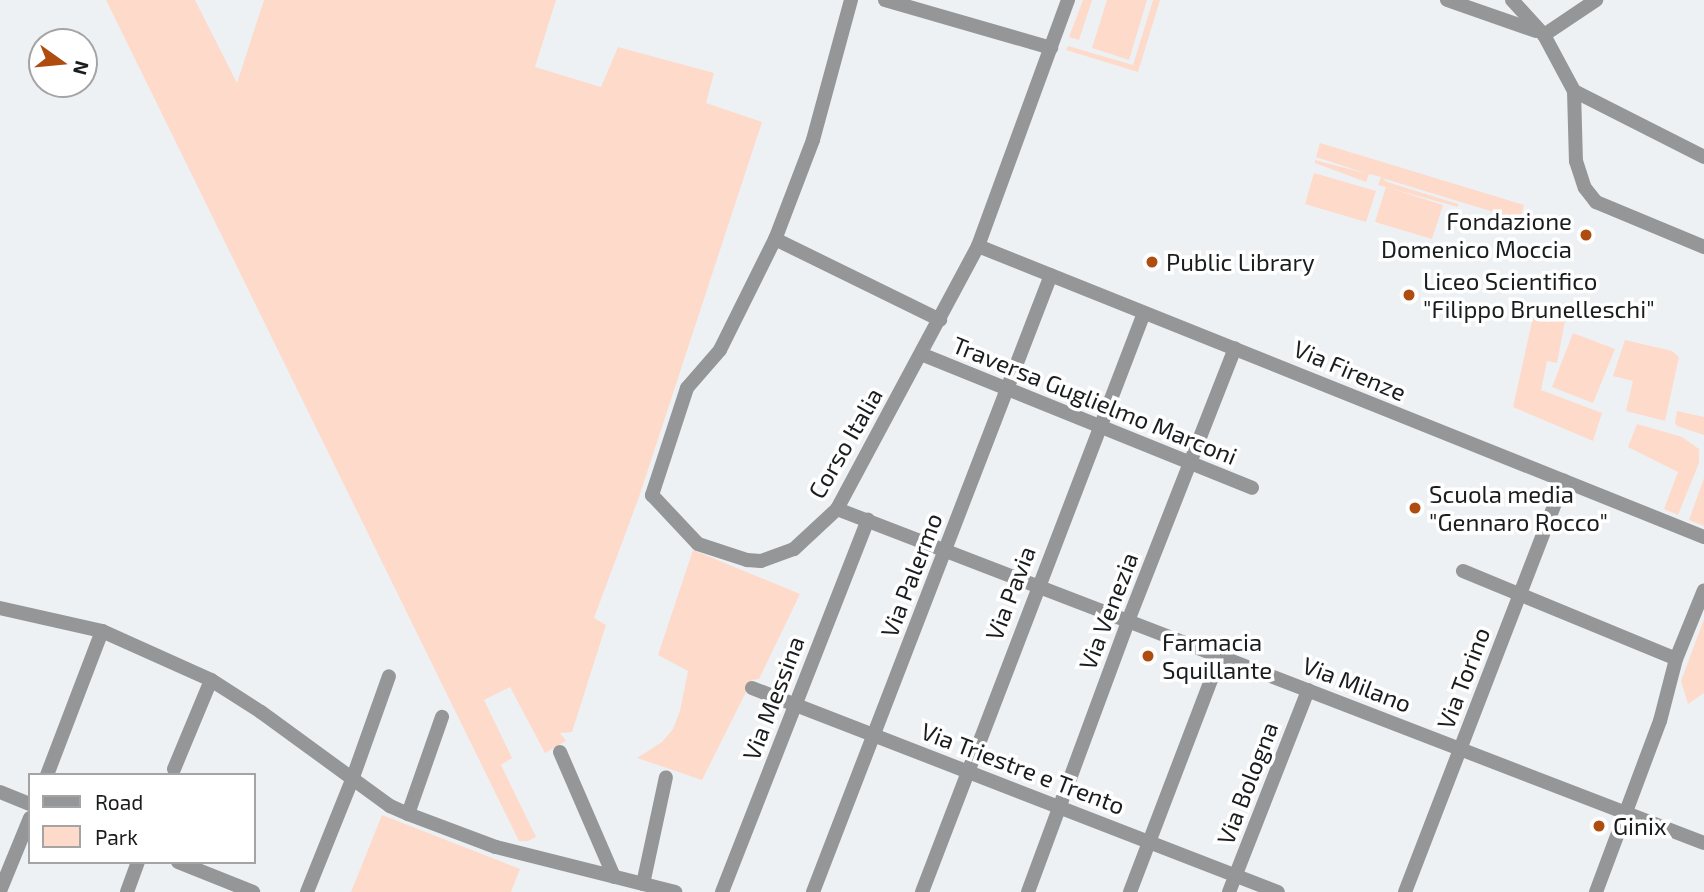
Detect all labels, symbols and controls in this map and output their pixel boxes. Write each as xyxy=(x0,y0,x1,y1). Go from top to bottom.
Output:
north arrow xyxy=(28,28,98,98)
text: N xyxy=(69,58,95,78)
place label: Fondazione Domenico Moccia xyxy=(1381,207,1572,263)
marker: Fondazione Domenico Moccia xyxy=(1578,227,1594,243)
place label: Public Library xyxy=(1166,248,1315,276)
marker: Public Library xyxy=(1144,254,1160,270)
place label: Liceo Scientifico "Filippo Brunelleschi" xyxy=(1423,267,1655,323)
marker: Liceo Scientifico "Filippo Brunelleschi" xyxy=(1401,287,1417,303)
street label: Traversa Guglielmo Marconi xyxy=(949,330,1241,470)
street label: Via Firenze xyxy=(1289,333,1411,407)
street label: Corso Italia xyxy=(802,383,888,503)
place label: Scuola media "Gennaro Rocco" xyxy=(1429,480,1608,536)
marker: Scuola media "Gennaro Rocco" xyxy=(1407,500,1423,516)
street label: Via Palermo xyxy=(874,509,948,641)
street label: Via Pavia xyxy=(979,542,1041,644)
street label: Via Venezia xyxy=(1072,548,1144,674)
street label: Via Torino xyxy=(1430,623,1496,733)
place label: Farmacia Squillante xyxy=(1162,628,1272,684)
street label: Via Messina xyxy=(736,632,810,764)
marker: Farmacia Squillante xyxy=(1140,648,1156,664)
street label: Via Milano xyxy=(1299,650,1415,718)
street label: Via Triestre e Trento xyxy=(917,716,1129,820)
street label: Via Bologna xyxy=(1210,718,1284,848)
legend xyxy=(28,773,256,864)
text: Road xyxy=(95,789,143,814)
place label: Ginix xyxy=(1613,812,1667,840)
marker: Ginix xyxy=(1591,818,1607,834)
text: Park xyxy=(95,824,138,849)

